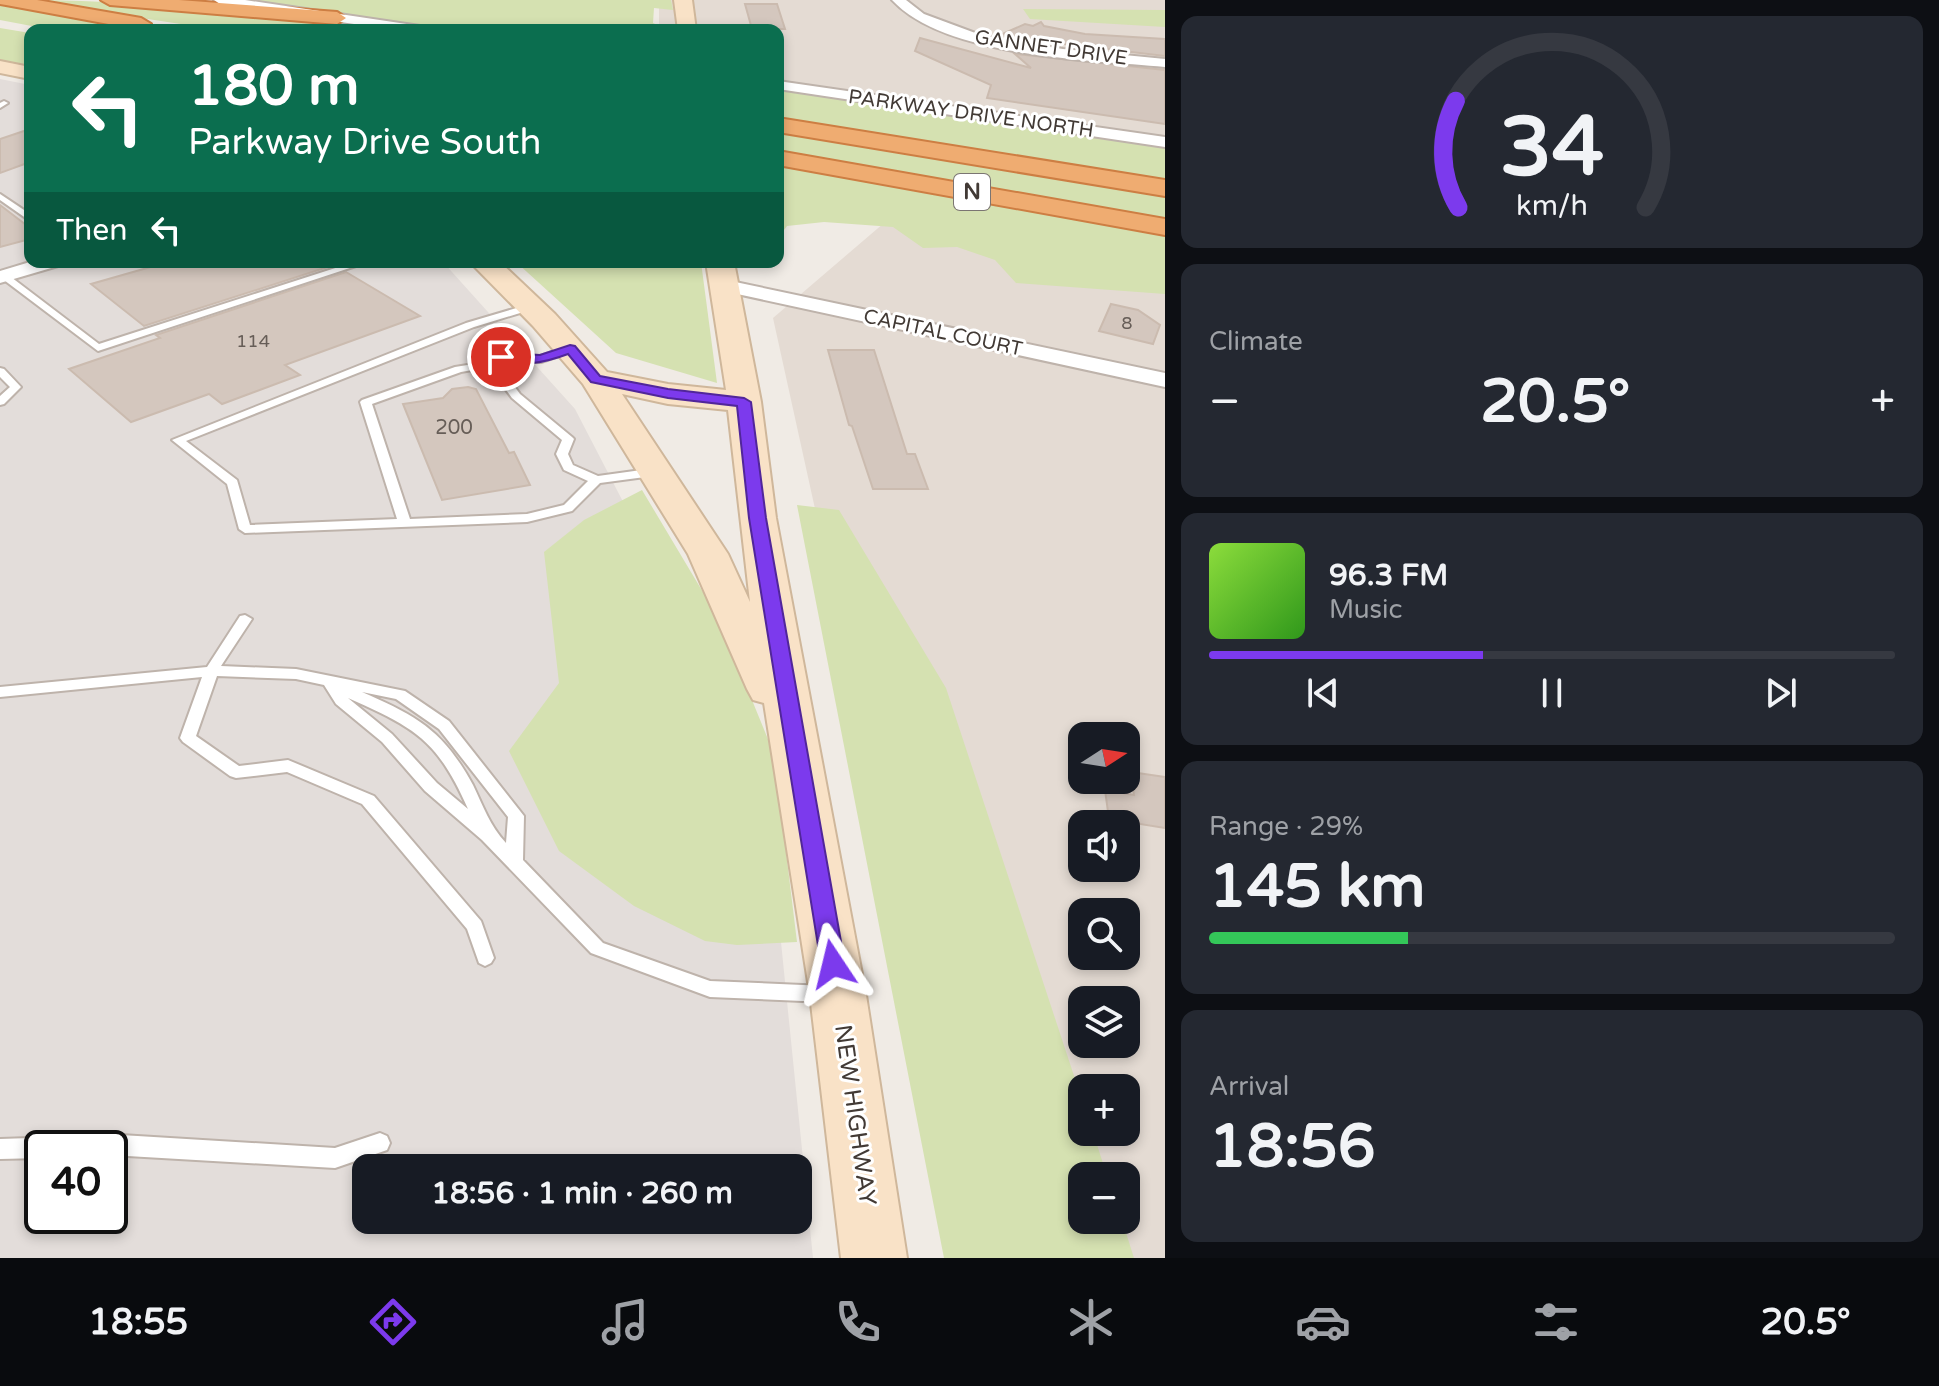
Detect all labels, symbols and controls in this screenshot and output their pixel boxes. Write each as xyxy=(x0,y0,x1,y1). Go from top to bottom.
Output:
street label: GANNET DRIVE xyxy=(973,25,1129,71)
text: 180 m xyxy=(188,53,359,120)
icon: left xyxy=(56,56,160,160)
street label: PARKWAY DRIVE NORTH xyxy=(847,85,1095,143)
text: 34 xyxy=(1500,98,1604,198)
text: Parkway Drive South xyxy=(188,121,541,164)
road number: N xyxy=(954,174,990,210)
text: km/h xyxy=(1516,189,1588,223)
icon: left xyxy=(144,208,188,252)
text: Then xyxy=(56,212,128,249)
street label: CAPITAL COURT xyxy=(861,304,1025,362)
house number: 8 xyxy=(1121,312,1133,334)
pin xyxy=(467,323,535,391)
text: Climate xyxy=(1209,326,1303,357)
house number: 114 xyxy=(236,330,270,352)
icon: arrive xyxy=(479,335,523,379)
text: 20.5° xyxy=(1480,366,1630,438)
text: − xyxy=(1209,376,1240,429)
text: + xyxy=(1870,376,1895,429)
house number: 200 xyxy=(435,416,473,440)
text: 96.3 FM xyxy=(1329,557,1448,594)
text: Music xyxy=(1329,594,1402,625)
icon: previous xyxy=(1301,671,1345,715)
icon: pause xyxy=(1530,671,1574,715)
icon: next xyxy=(1759,671,1803,715)
north arrow xyxy=(1068,722,1140,794)
map controls xyxy=(1068,722,1140,1234)
button: sound xyxy=(1068,810,1140,882)
text: Range · 29% xyxy=(1209,811,1363,842)
text: 145 km xyxy=(1209,851,1425,923)
button: search xyxy=(1068,898,1140,970)
position arrow xyxy=(791,922,875,1006)
button: layers xyxy=(1068,986,1140,1058)
street label: NEW HIGHWAY xyxy=(828,1023,882,1207)
text: Arrival xyxy=(1209,1071,1289,1102)
button: + xyxy=(1068,1074,1140,1146)
text: 18:56 xyxy=(1209,1111,1375,1183)
speed limit sign: 40 xyxy=(24,1130,128,1234)
button: − xyxy=(1068,1162,1140,1234)
text: 18:56 · 1 min · 260 m xyxy=(431,1175,733,1212)
icon: directions xyxy=(365,1294,421,1350)
icon: music xyxy=(597,1294,653,1350)
icon: phone xyxy=(830,1294,886,1350)
icon: climate xyxy=(1063,1294,1119,1350)
icon: car xyxy=(1295,1294,1351,1350)
icon: filters xyxy=(1528,1294,1584,1350)
text: 18:55 xyxy=(88,1301,188,1344)
text: 20.5° xyxy=(1761,1301,1851,1344)

